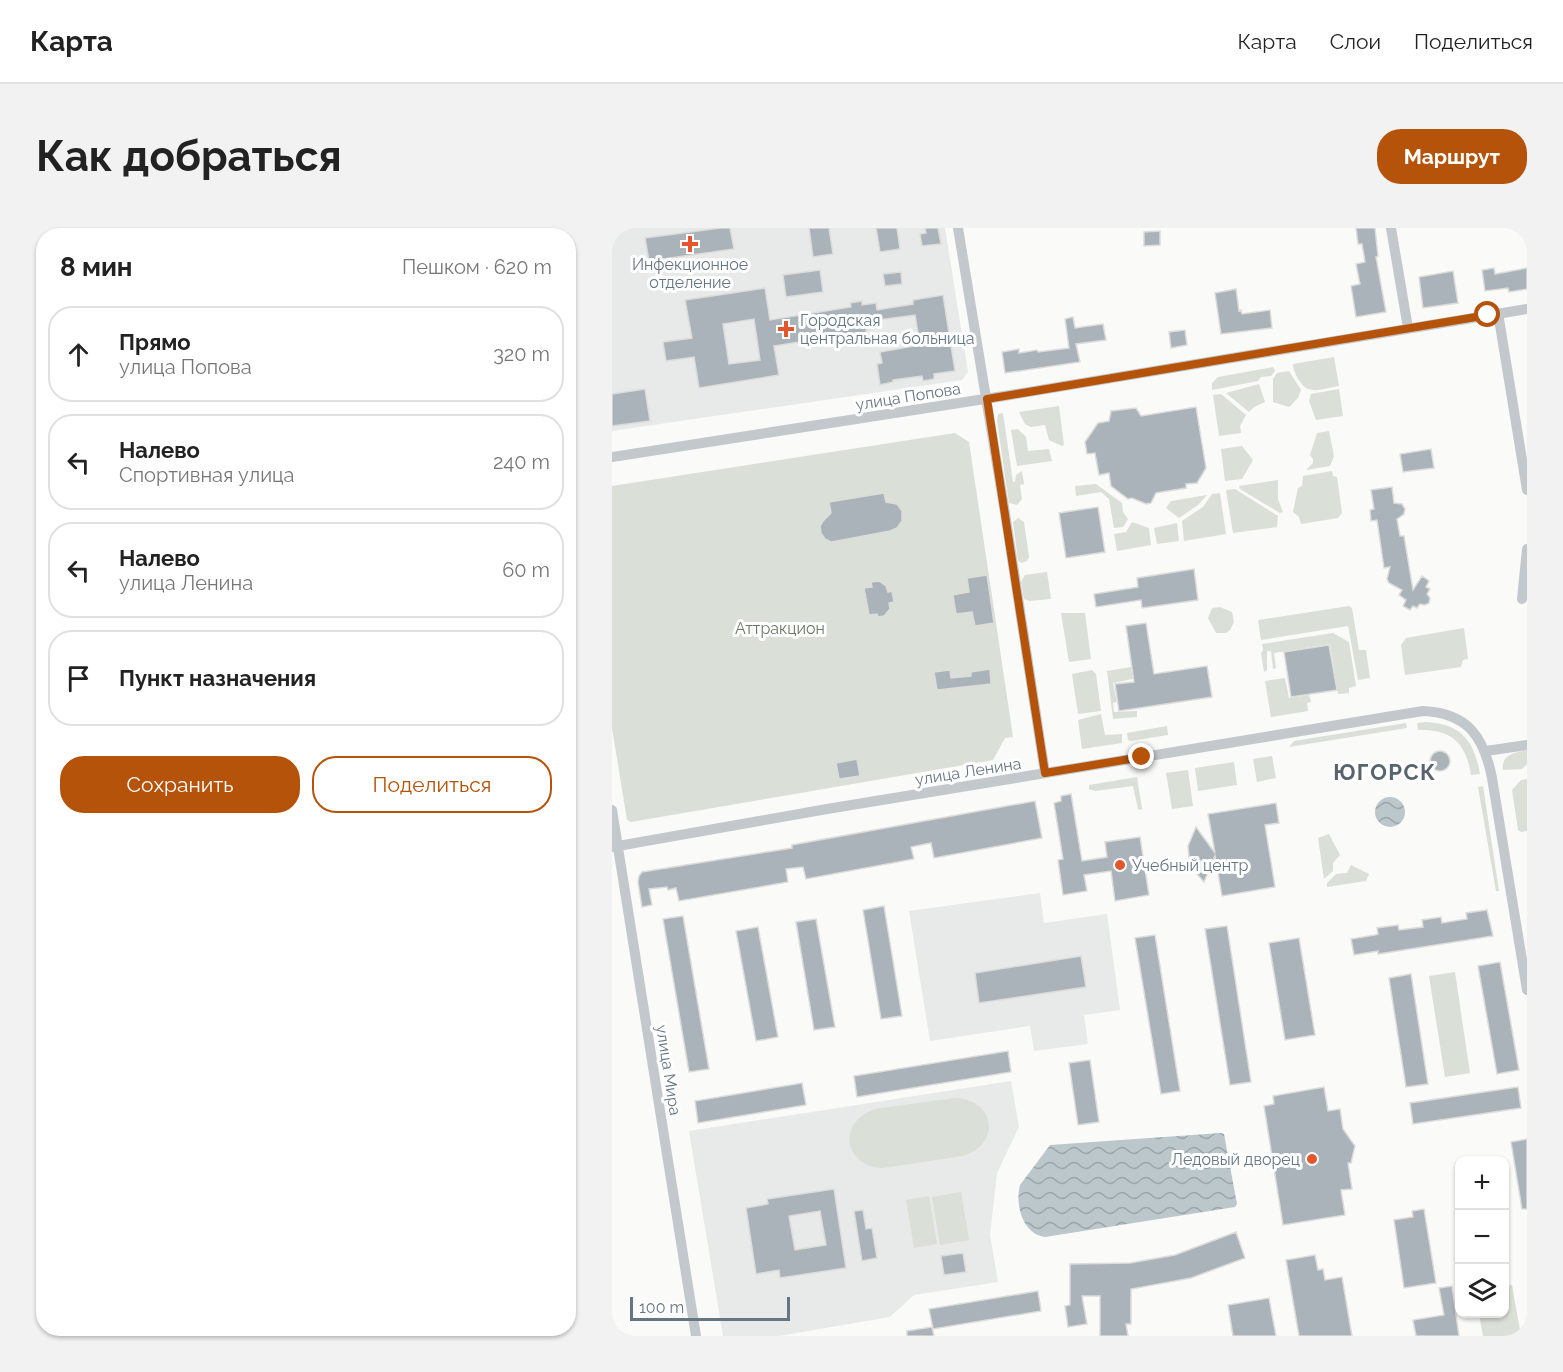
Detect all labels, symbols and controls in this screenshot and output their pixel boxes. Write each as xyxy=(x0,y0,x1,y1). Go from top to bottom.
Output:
text: Карта xyxy=(30,25,113,58)
text: Карта xyxy=(1238,29,1297,54)
text: Слои xyxy=(1330,29,1381,54)
text: Поделиться xyxy=(1414,29,1533,54)
button: Маршрут xyxy=(1377,129,1527,184)
text: Как добраться xyxy=(36,132,342,181)
marker: Инфекционное отделение xyxy=(681,235,699,253)
text: 8 мин xyxy=(60,252,133,282)
text: Пешком · 620 m xyxy=(402,255,552,279)
place label: Инфекционное отделение xyxy=(632,255,748,292)
route start xyxy=(1474,301,1500,327)
place label: Городская центральная больница xyxy=(800,311,975,348)
marker: Городская центральная больница xyxy=(777,320,795,338)
text: Прямо xyxy=(119,329,191,355)
icon: ahead xyxy=(62,338,95,371)
text: 320 m xyxy=(493,342,550,366)
text: улица Попова xyxy=(119,355,252,379)
street label: улица Попова xyxy=(854,379,962,414)
text: Налево xyxy=(119,437,200,463)
icon: left xyxy=(62,446,95,479)
text: 240 m xyxy=(493,450,550,474)
text: Спортивная улица xyxy=(119,463,295,487)
text: Налево xyxy=(119,545,200,571)
icon: left xyxy=(62,554,95,587)
text: 60 m xyxy=(502,558,550,582)
text: улица Ленина xyxy=(119,571,253,595)
park label: Аттракцион xyxy=(735,619,825,638)
icon: arrive xyxy=(62,662,95,695)
text: Пункт назначения xyxy=(119,665,316,691)
route end xyxy=(1128,743,1154,769)
street label: улица Ленина xyxy=(914,754,1023,789)
button: Сохранить xyxy=(60,756,300,813)
button: Поделиться xyxy=(312,756,552,813)
district label: ЮГОРСК xyxy=(1333,759,1437,785)
place label: Учебный центр xyxy=(1132,856,1249,875)
marker: Учебный центр xyxy=(1113,858,1127,872)
street label: улица Мира xyxy=(652,1023,685,1117)
place label: Ледовый дворец xyxy=(1171,1150,1300,1169)
marker: Ледовый дворец xyxy=(1305,1152,1319,1166)
map controls xyxy=(1455,1156,1509,1318)
button: + xyxy=(1455,1156,1509,1210)
button: − xyxy=(1455,1210,1509,1264)
button: layers xyxy=(1455,1264,1509,1318)
scale bar xyxy=(630,1294,790,1322)
text: 100 m xyxy=(639,1298,684,1317)

